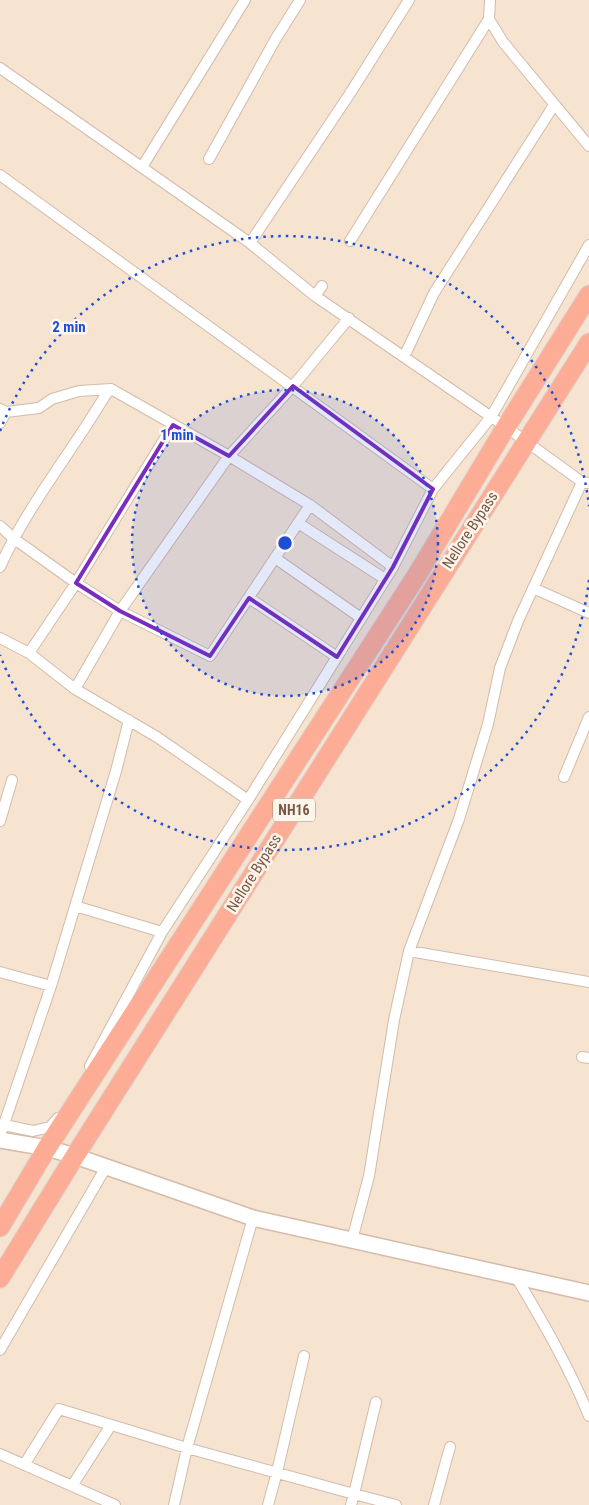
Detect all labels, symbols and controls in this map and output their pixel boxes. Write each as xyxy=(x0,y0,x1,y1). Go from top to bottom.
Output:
text: 2 min xyxy=(52,318,86,336)
text: 1 min xyxy=(160,426,194,444)
street label: Nellore Bypass xyxy=(438,488,502,572)
centre of rings xyxy=(276,534,294,552)
road number: NH16 xyxy=(273,798,315,822)
street label: Nellore Bypass xyxy=(223,831,285,915)

